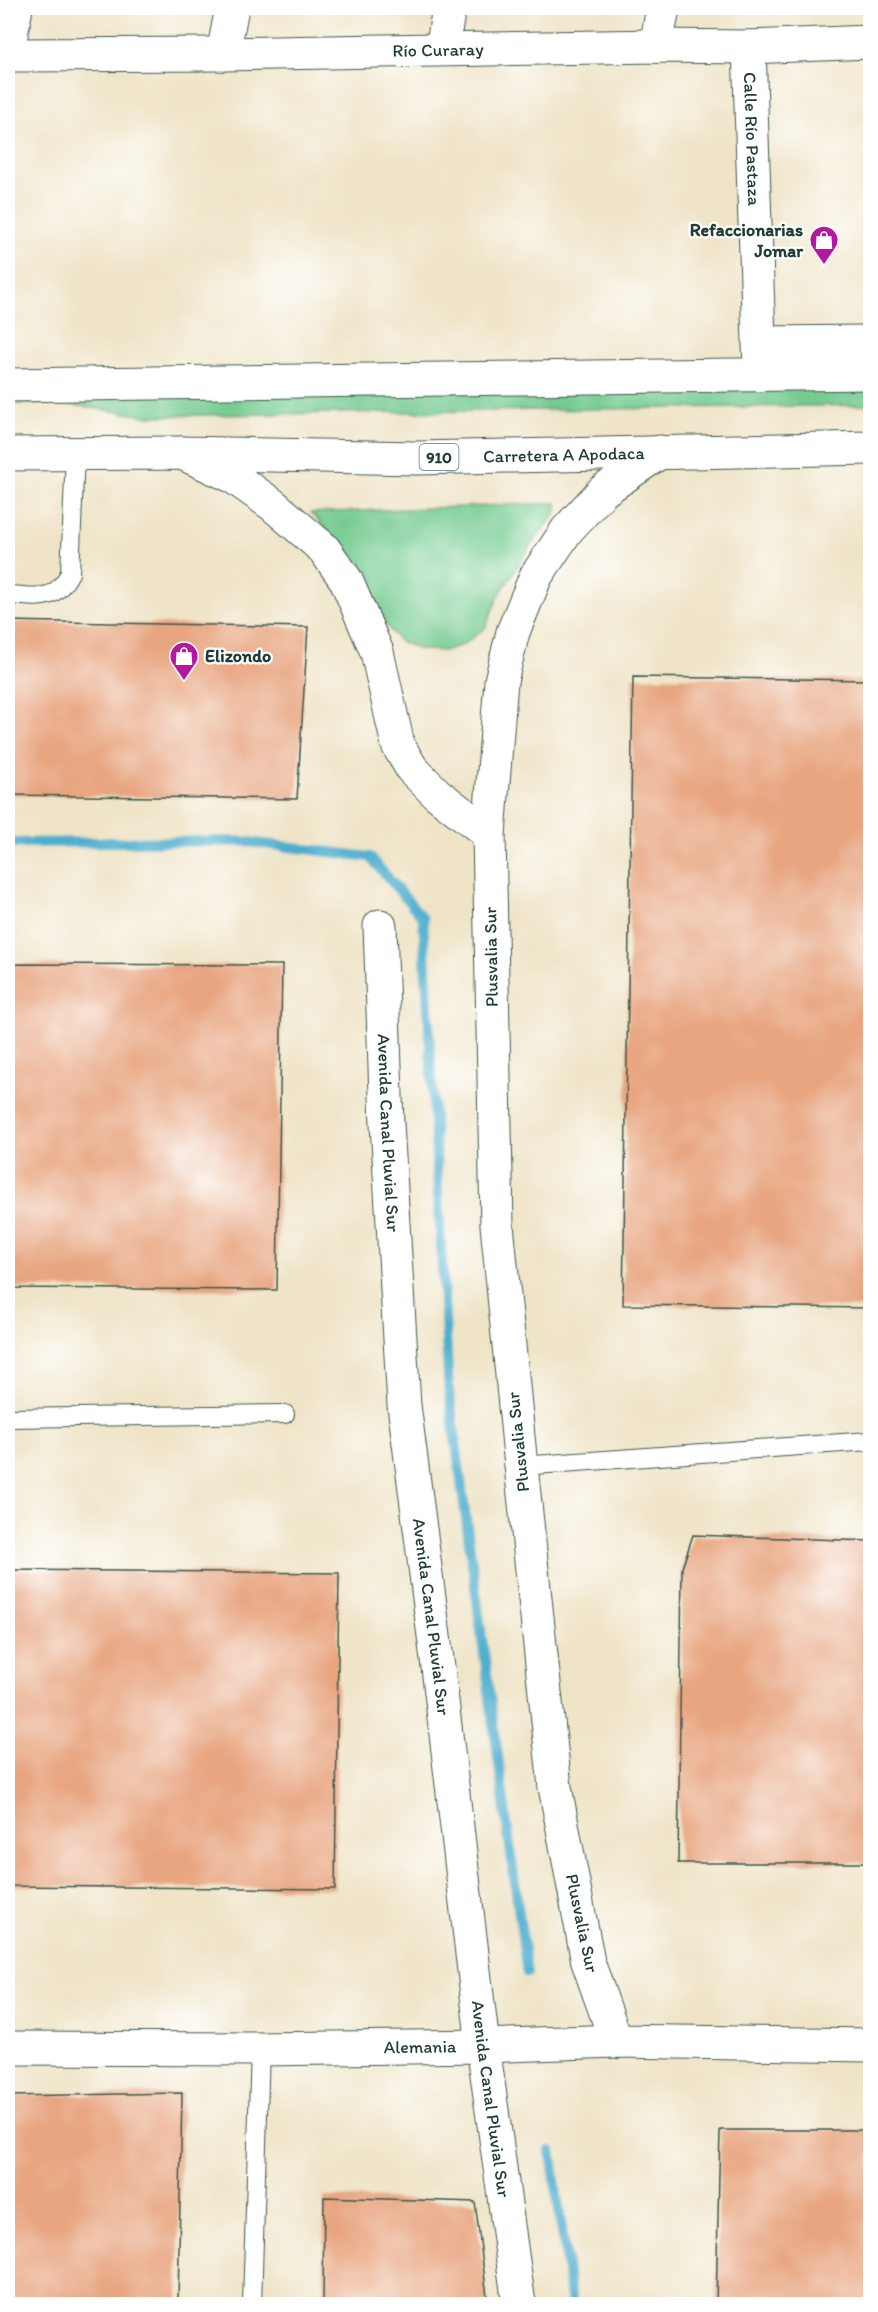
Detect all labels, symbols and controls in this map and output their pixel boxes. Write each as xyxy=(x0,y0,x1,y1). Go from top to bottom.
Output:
street label: Río Curaray xyxy=(392,38,484,62)
street label: Calle Río Pastaza xyxy=(739,72,765,207)
place label: Refaccionarias Jomar xyxy=(690,219,804,262)
shop icon: Refaccionarias Jomar xyxy=(808,224,840,266)
street label: Carretera A Apodaca xyxy=(483,442,646,468)
road number: 910 xyxy=(420,444,458,470)
shop icon: Elizondo xyxy=(168,640,200,682)
place label: Elizondo xyxy=(205,645,271,667)
street label: Plusvalia Sur xyxy=(479,906,503,1007)
street label: Avenida Canal Pluvial Sur xyxy=(373,1033,405,1233)
street label: Plusvalia Sur xyxy=(502,1391,534,1493)
street label: Avenida Canal Pluvial Sur xyxy=(408,1517,455,1717)
street label: Plusvalia Sur xyxy=(561,1872,603,1975)
street label: Avenida Canal Pluvial Sur xyxy=(467,1999,515,2200)
street label: Alemania xyxy=(383,2035,457,2058)

